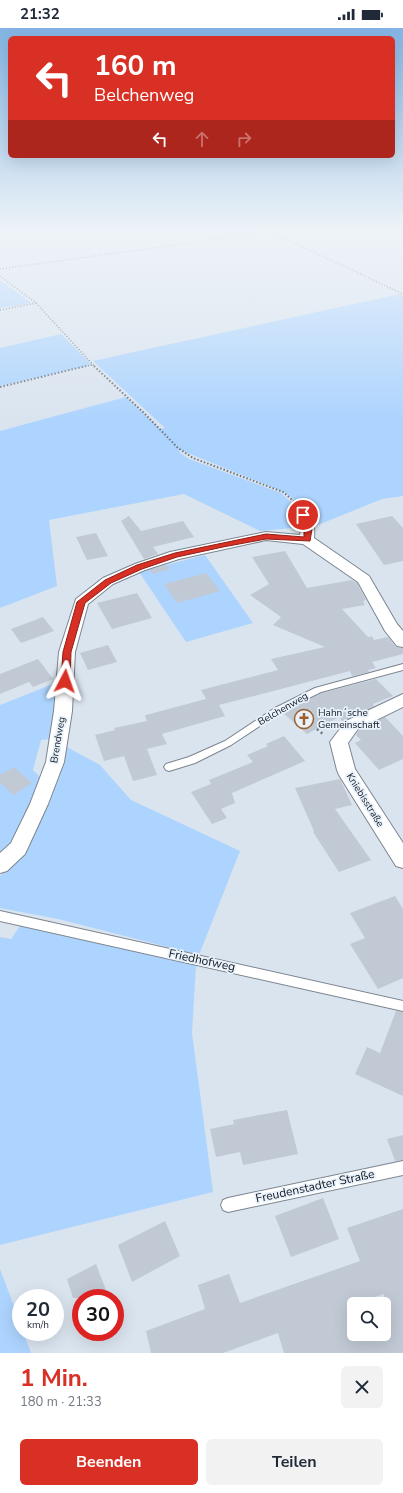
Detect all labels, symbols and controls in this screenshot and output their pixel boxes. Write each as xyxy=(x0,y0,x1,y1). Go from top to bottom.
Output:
text: 21:32 xyxy=(20,4,60,24)
text: 160 m xyxy=(94,47,177,85)
icon: left xyxy=(28,52,80,104)
text: Belchenweg xyxy=(94,83,194,107)
icon: left xyxy=(149,128,171,150)
icon: ahead xyxy=(191,128,213,150)
icon: right xyxy=(233,128,255,150)
pin xyxy=(286,498,320,532)
icon: arrive xyxy=(292,504,314,526)
position arrow xyxy=(44,660,86,702)
street label: Belchenweg xyxy=(255,689,311,729)
place label: Hahn´sche Gemeinschaft xyxy=(318,706,380,732)
church icon: Hahn´sche Gemeinschaft xyxy=(293,708,315,730)
street label: Brendweg xyxy=(47,716,69,764)
street label: Kniebisstraße xyxy=(343,770,387,830)
street label: Friedhofweg xyxy=(167,945,237,975)
street label: Freudenstadter Straße xyxy=(254,1166,376,1206)
speed limit sign: 30 xyxy=(72,1289,124,1341)
text: 20 xyxy=(26,1296,50,1323)
map controls xyxy=(347,1297,391,1341)
button: search xyxy=(347,1297,391,1341)
text: km/h xyxy=(27,1318,49,1332)
text: 1 Min. xyxy=(20,1362,88,1394)
button: close xyxy=(341,1366,383,1408)
text: 180 m · 21:33 xyxy=(20,1393,102,1411)
button: Beenden xyxy=(20,1439,198,1485)
button: Teilen xyxy=(206,1439,383,1485)

